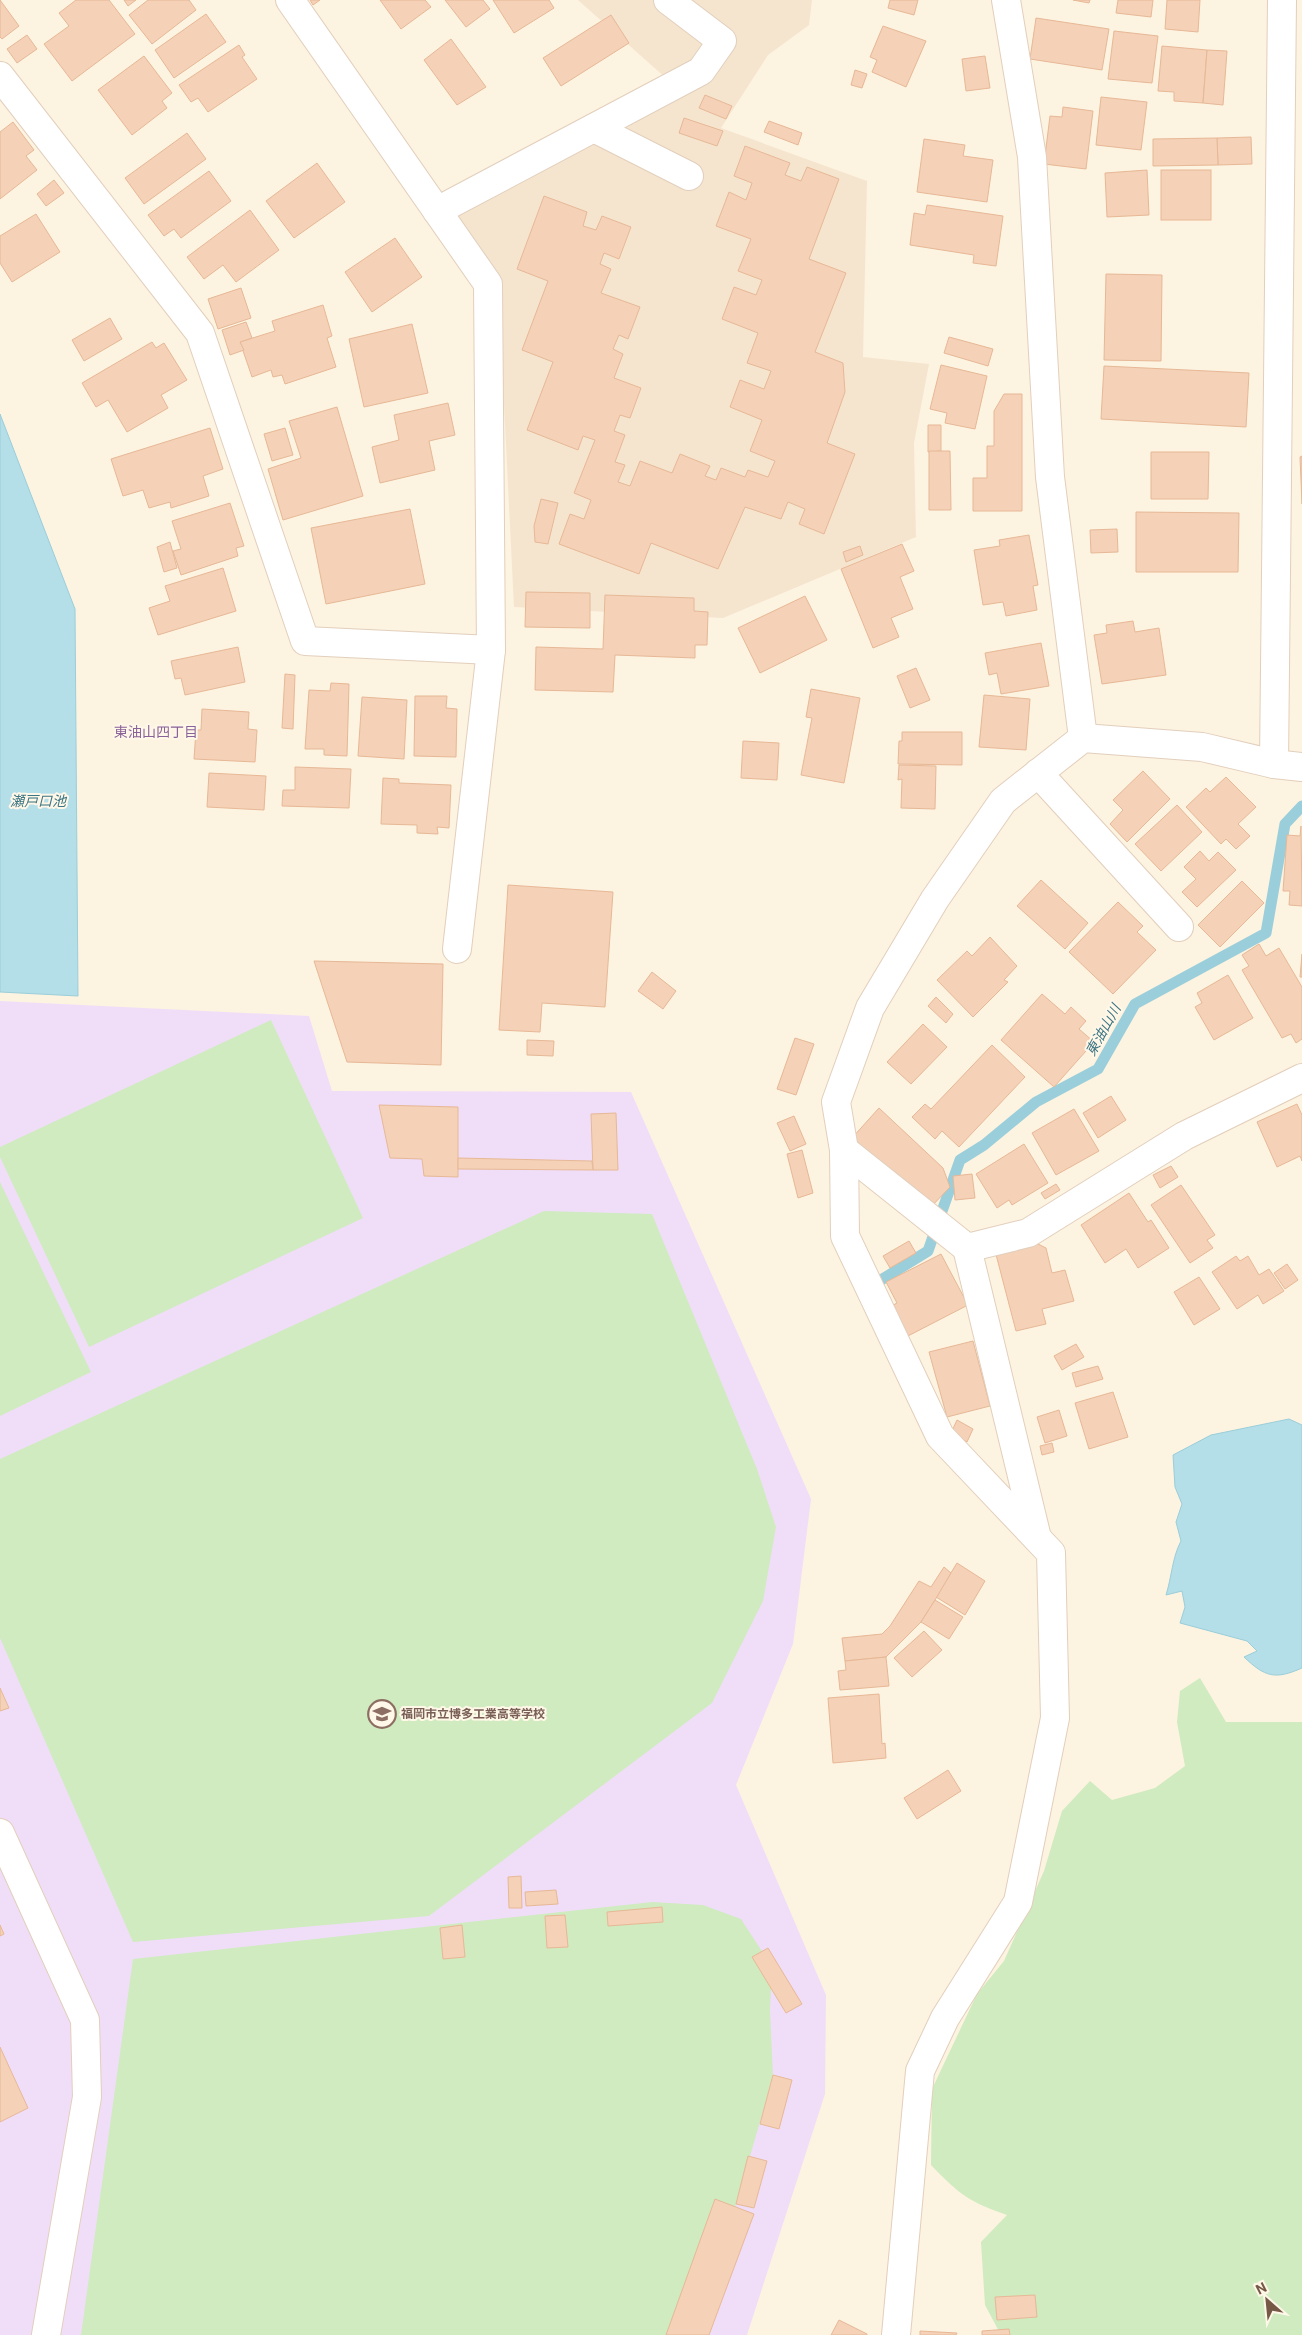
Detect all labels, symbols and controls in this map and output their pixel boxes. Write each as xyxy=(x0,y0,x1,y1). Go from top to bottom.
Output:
district label: 東油山四丁目 xyxy=(114,724,198,740)
water label: 瀬戸口池 xyxy=(10,793,68,809)
water label: 東油山川 xyxy=(1082,1000,1125,1058)
school or university icon: 福岡市立博多工業高等学校 xyxy=(367,1699,397,1729)
place label: 福岡市立博多工業高等学校 xyxy=(401,1707,545,1721)
north arrow xyxy=(1242,2275,1292,2325)
text: N xyxy=(1253,2279,1269,2298)

